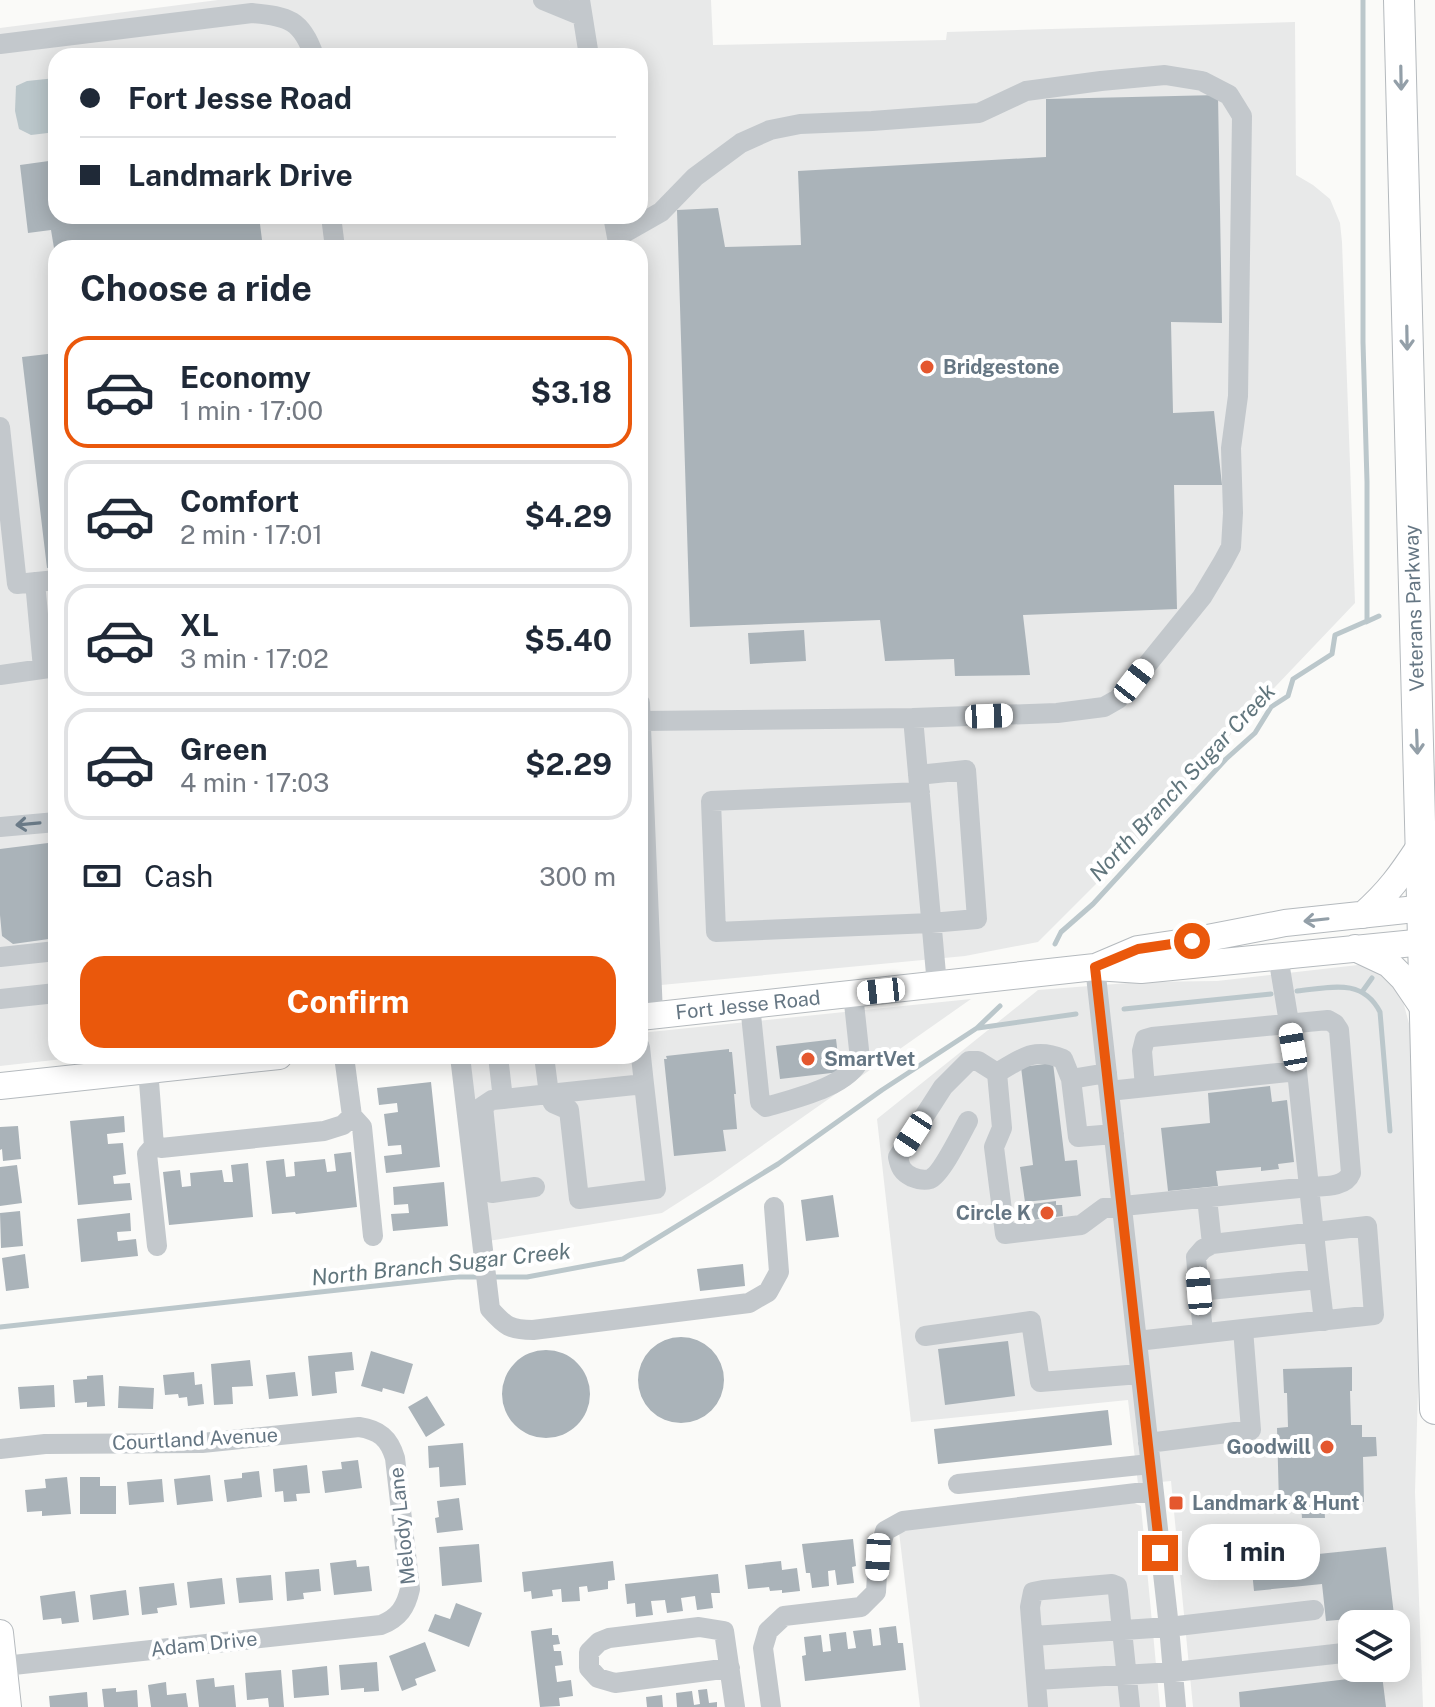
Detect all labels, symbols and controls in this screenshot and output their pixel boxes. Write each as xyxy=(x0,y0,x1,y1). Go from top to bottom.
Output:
one-way arrow xyxy=(1393,64,1409,91)
text: Fort Jesse Road xyxy=(128,80,352,116)
text: Landmark Drive xyxy=(128,157,353,193)
text: Choose a ride xyxy=(80,267,312,309)
one-way arrow xyxy=(1400,324,1415,351)
place label: Bridgestone xyxy=(943,355,1060,379)
icon: car xyxy=(84,356,156,428)
marker: Bridgestone xyxy=(918,358,936,376)
text: Economy xyxy=(180,359,311,395)
text: $3.18 xyxy=(531,374,612,410)
text: 1 min · 17:00 xyxy=(180,395,323,426)
icon: car xyxy=(84,480,156,552)
text: Comfort xyxy=(180,483,299,519)
text: $4.29 xyxy=(524,498,612,534)
text: 2 min · 17:01 xyxy=(180,519,323,550)
street label: Veterans Parkway xyxy=(1399,524,1429,692)
icon: car xyxy=(84,604,156,676)
text: XL xyxy=(180,607,219,643)
text: $5.40 xyxy=(524,622,612,658)
text: 3 min · 17:02 xyxy=(180,643,329,674)
car xyxy=(1110,655,1158,707)
water label: North Branch Sugar Creek xyxy=(1084,678,1280,886)
car xyxy=(965,703,1013,729)
icon: car xyxy=(84,728,156,800)
one-way arrow xyxy=(1410,728,1425,755)
text: Green xyxy=(180,731,267,767)
text: $2.29 xyxy=(525,746,612,782)
text: 4 min · 17:03 xyxy=(180,767,329,798)
one-way arrow xyxy=(15,817,42,832)
icon: cash xyxy=(80,854,124,898)
text: Cash xyxy=(144,858,213,894)
text: 300 m xyxy=(539,861,616,892)
one-way arrow xyxy=(1303,912,1330,927)
route start xyxy=(1174,923,1210,959)
button: Confirm xyxy=(80,956,616,1048)
car xyxy=(856,977,906,1005)
street label: Fort Jesse Road xyxy=(674,985,822,1025)
car xyxy=(1277,1021,1309,1073)
place label: SmartVet xyxy=(824,1047,915,1071)
marker: SmartVet xyxy=(799,1050,817,1068)
car xyxy=(890,1107,936,1161)
place label: Circle K xyxy=(956,1201,1031,1225)
marker: Circle K xyxy=(1038,1204,1056,1222)
water label: North Branch Sugar Creek xyxy=(310,1237,572,1291)
car xyxy=(1185,1266,1213,1316)
street label: Courtland Avenue xyxy=(111,1423,279,1455)
place label: Goodwill xyxy=(1227,1435,1311,1459)
marker: Goodwill xyxy=(1318,1438,1336,1456)
street label: Melody Lane xyxy=(384,1466,420,1586)
place label: Landmark & Hunt xyxy=(1192,1491,1360,1515)
marker: Landmark & Hunt xyxy=(1167,1494,1185,1512)
callout: 1 min xyxy=(1188,1525,1320,1581)
car xyxy=(865,1532,891,1582)
route end xyxy=(1142,1535,1178,1571)
text: 1 min xyxy=(1223,1536,1285,1567)
map controls xyxy=(1338,1610,1410,1682)
button: layers xyxy=(1338,1610,1410,1682)
street label: Adam Drive xyxy=(150,1626,258,1662)

